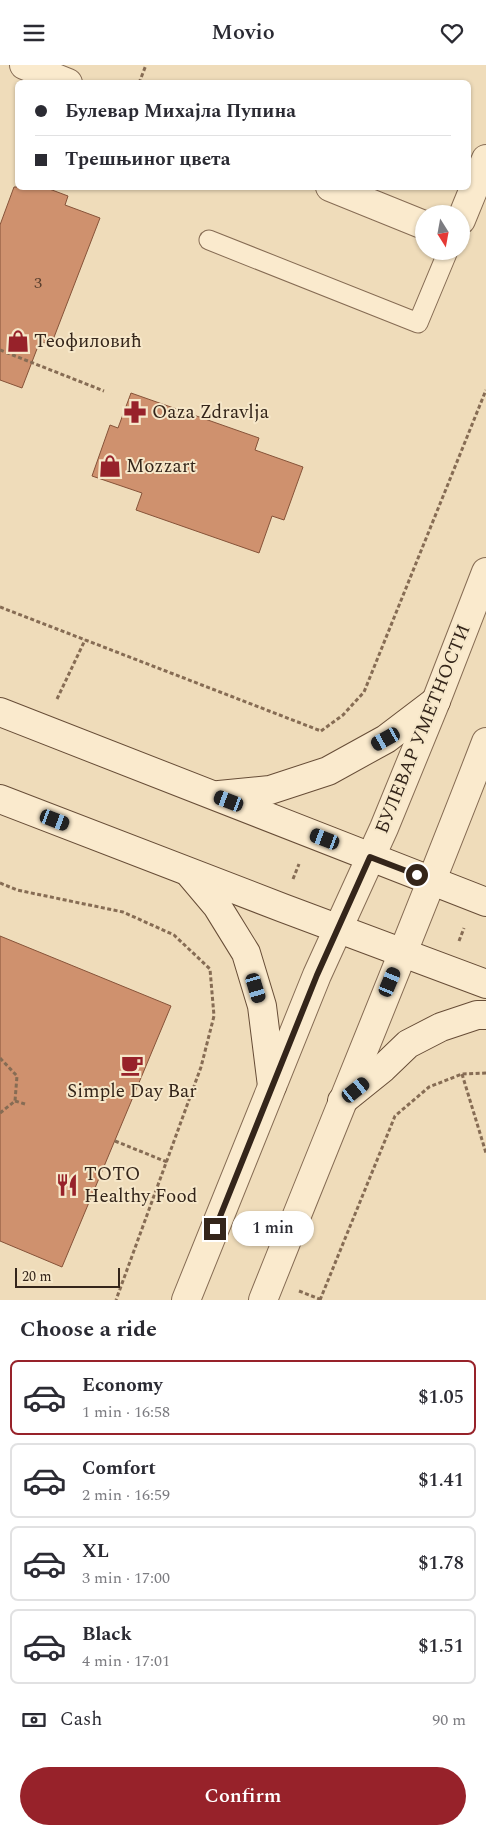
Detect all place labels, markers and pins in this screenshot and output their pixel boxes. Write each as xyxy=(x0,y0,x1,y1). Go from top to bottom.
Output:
place label: Теофиловић xyxy=(34,327,142,356)
shop icon: Теофиловић xyxy=(5,328,31,354)
place label: Oaza Zdravlja xyxy=(152,398,270,427)
pharmacy icon: Oaza Zdravlja xyxy=(122,399,148,425)
place label: Mozzart xyxy=(126,452,196,481)
shop icon: Mozzart xyxy=(97,453,123,479)
cafe icon: Simple Day Bar xyxy=(119,1052,145,1078)
place label: Simple Day Bar xyxy=(67,1077,197,1106)
place label: TOTO Healthy Food xyxy=(84,1160,197,1211)
restaurant icon: TOTO Healthy Food xyxy=(54,1172,80,1198)

